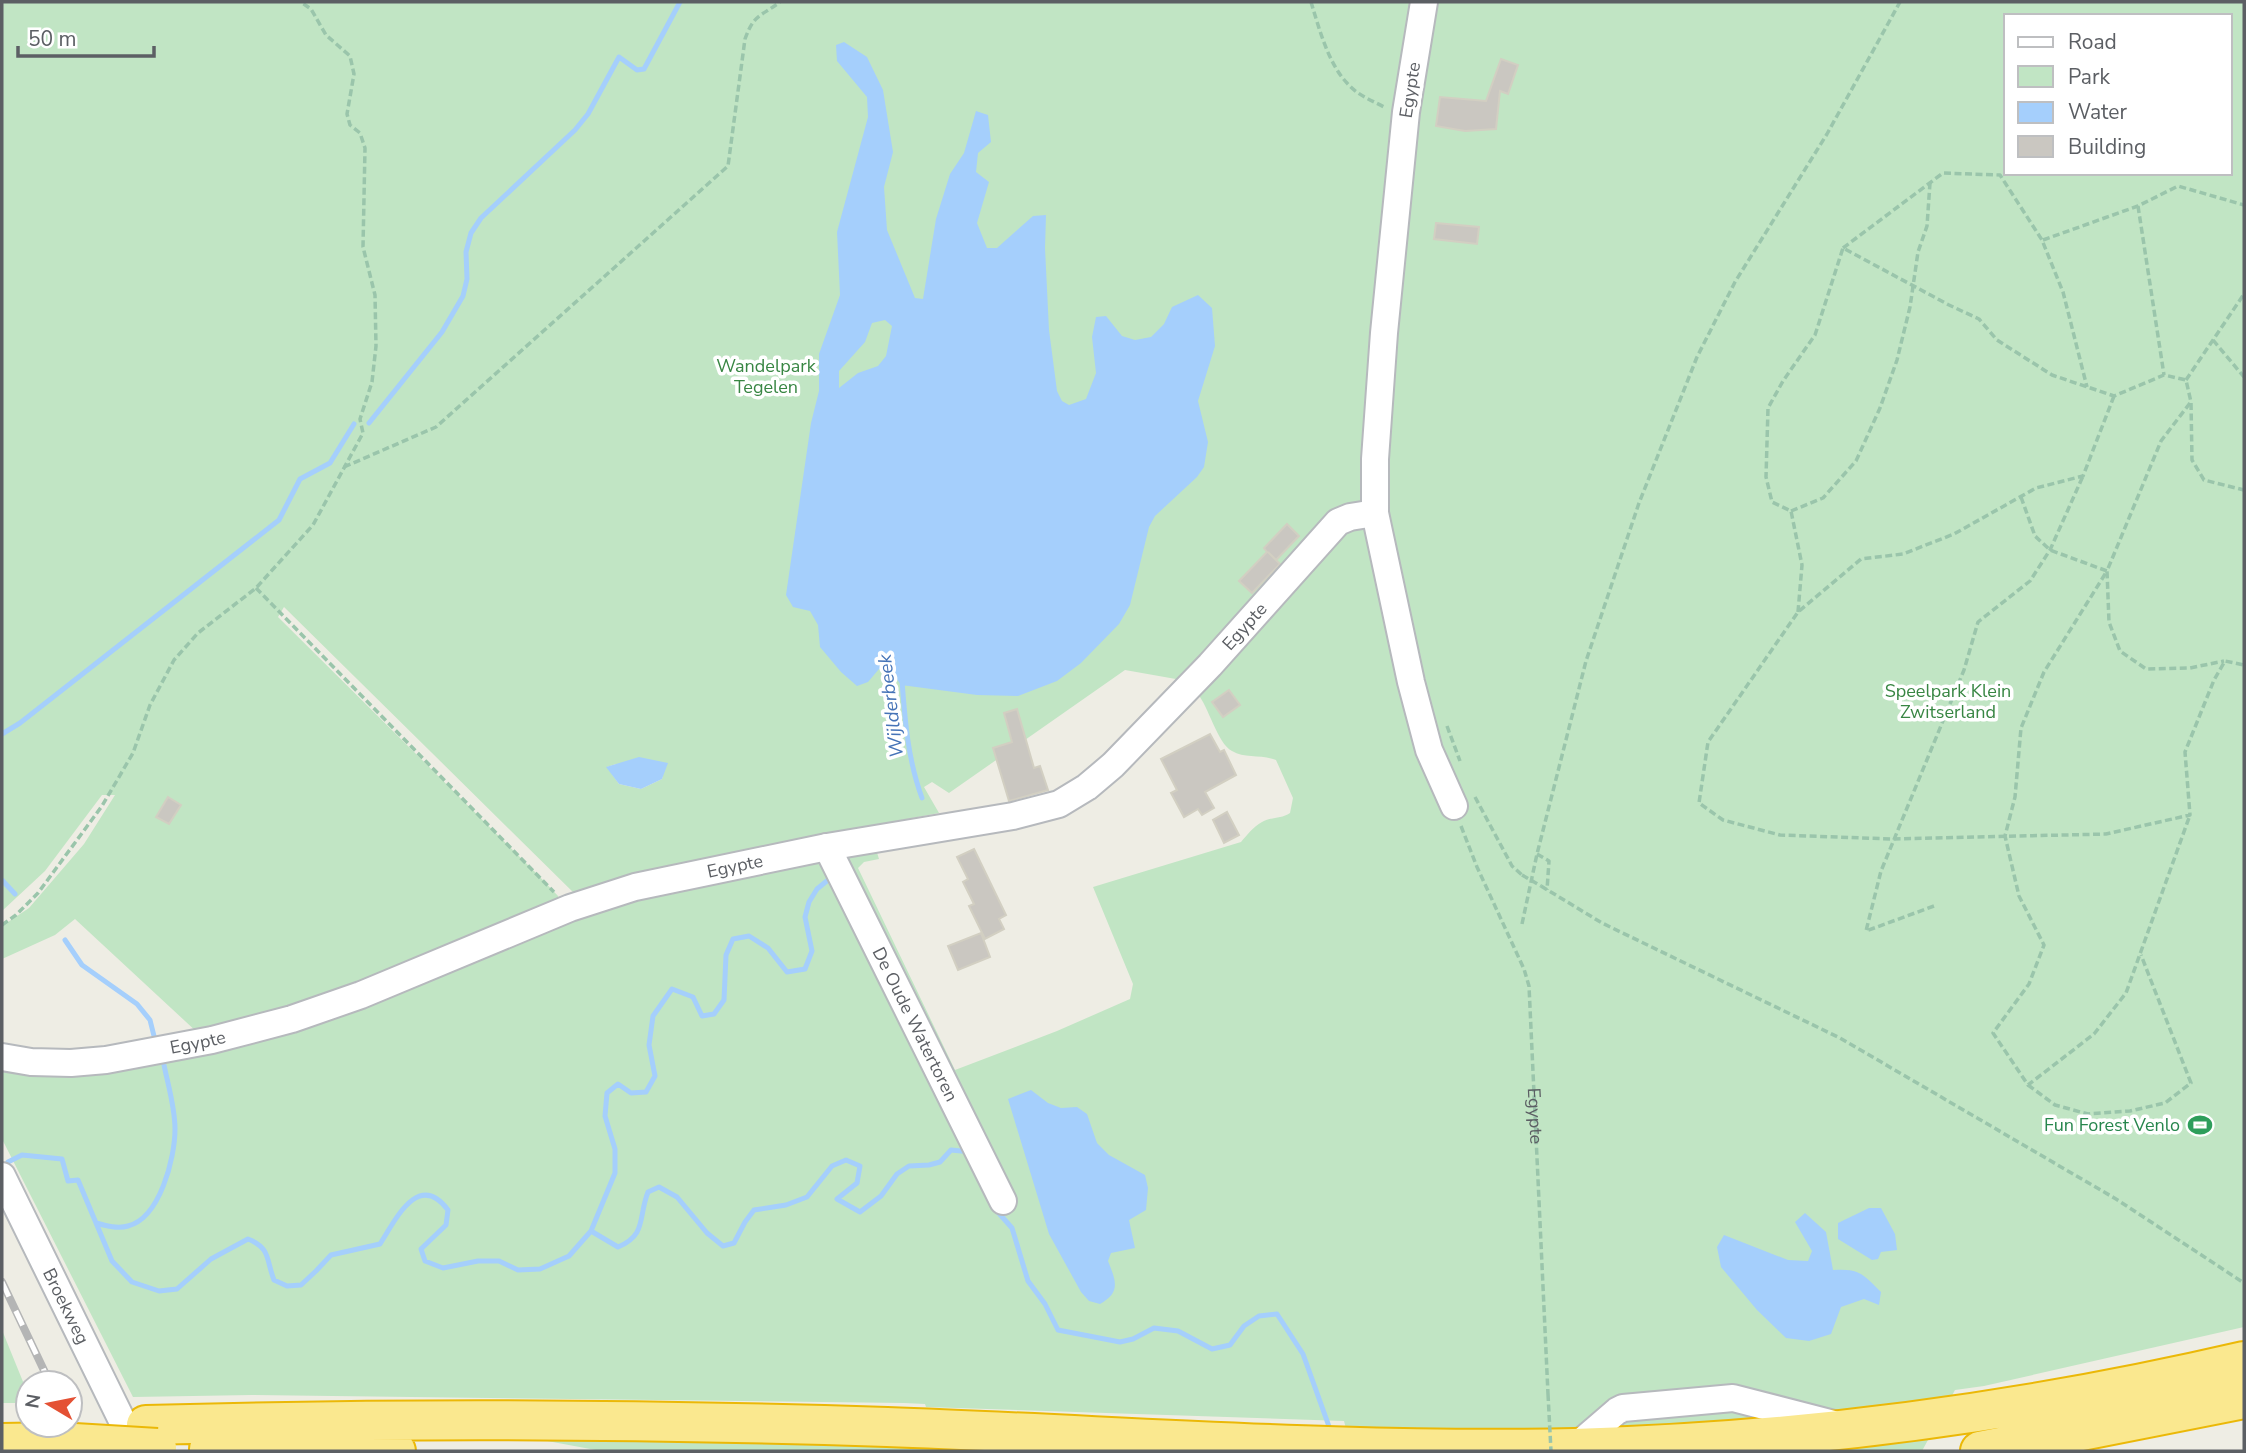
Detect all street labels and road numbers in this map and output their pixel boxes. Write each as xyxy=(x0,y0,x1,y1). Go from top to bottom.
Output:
street label: Egypte xyxy=(1394,60,1426,120)
street label: Egypte xyxy=(1217,597,1272,655)
street label: Egypte xyxy=(705,849,765,884)
street label: De Oude Watertoren xyxy=(867,943,964,1106)
street label: Egypte xyxy=(168,1025,228,1060)
street label: Egypte xyxy=(1522,1087,1548,1145)
street label: Broekweg xyxy=(37,1264,95,1348)

